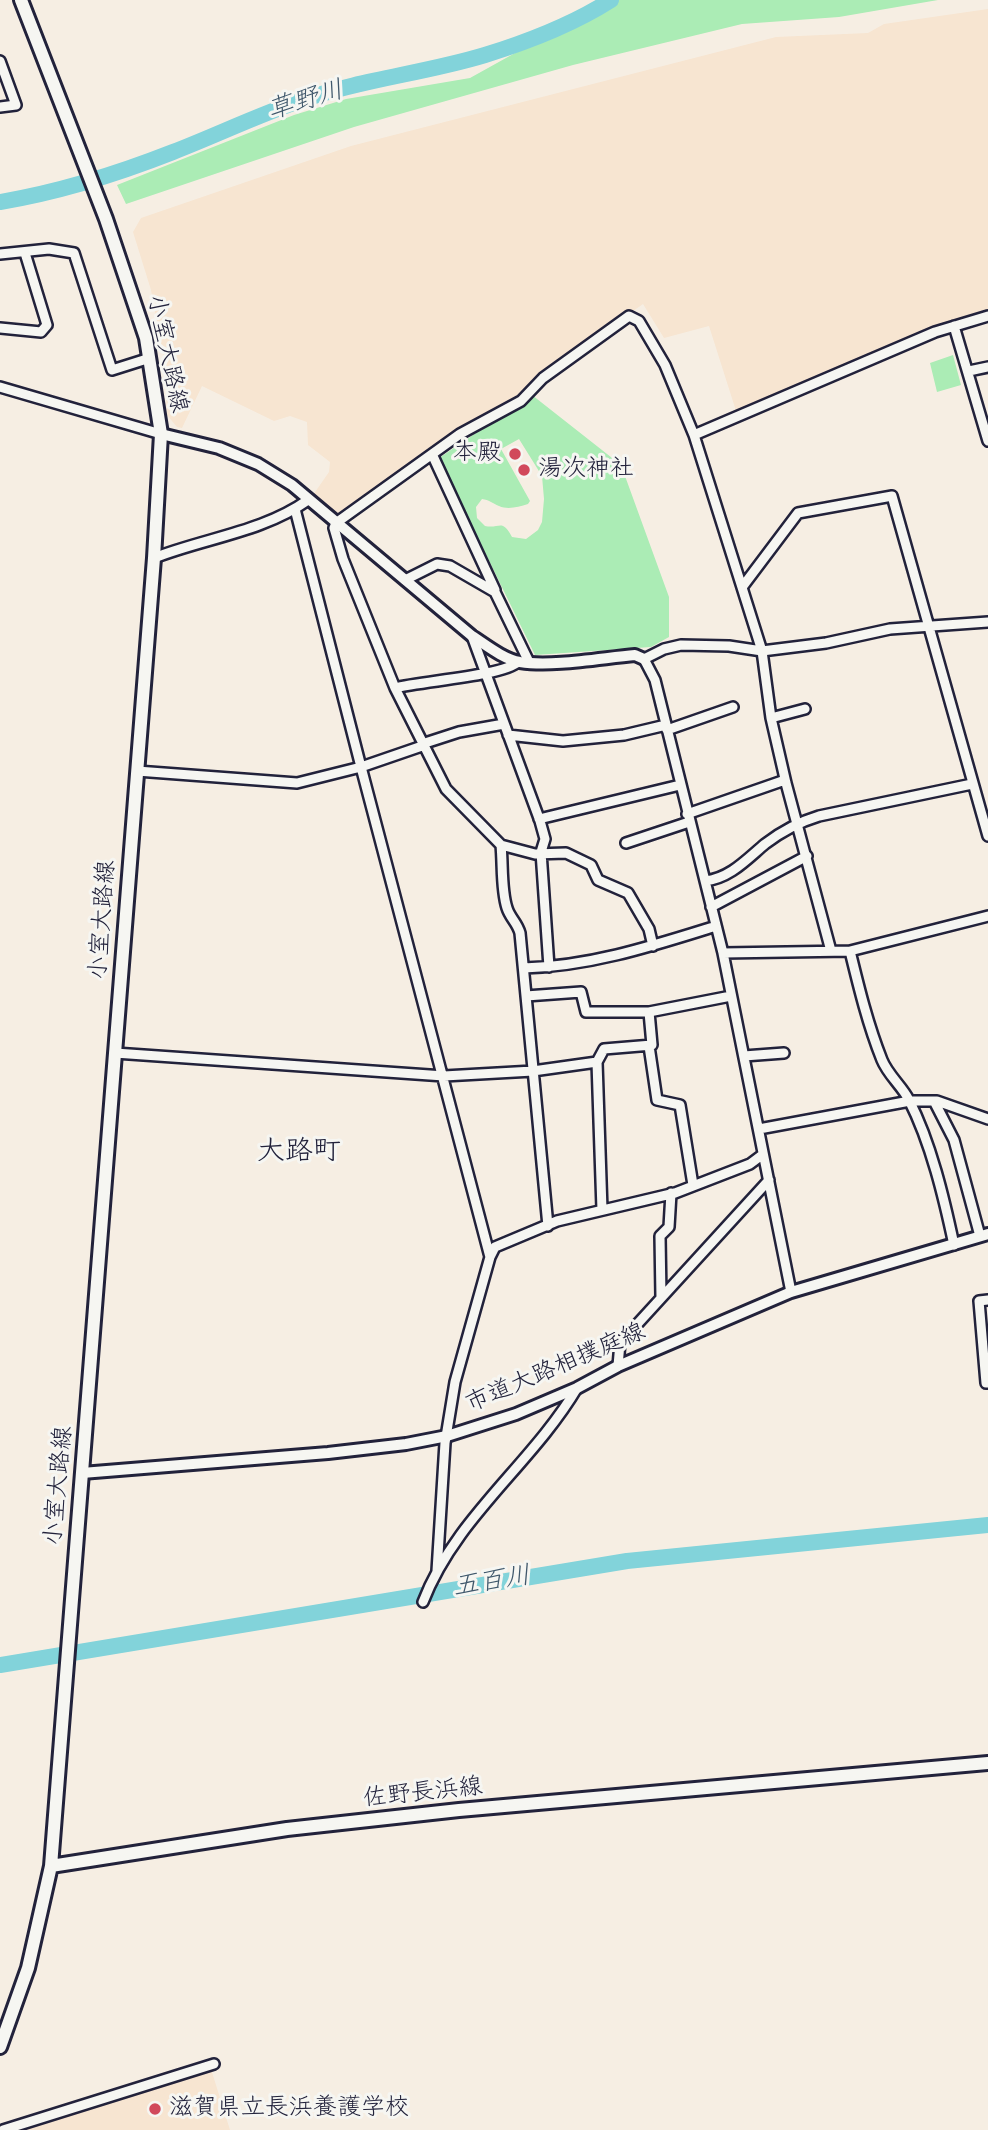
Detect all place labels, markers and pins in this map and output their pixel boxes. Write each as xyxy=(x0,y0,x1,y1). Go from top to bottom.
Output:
place label: 本殿 xyxy=(453,440,501,468)
marker: 本殿 xyxy=(507,446,523,462)
place label: 湯次神社 xyxy=(538,456,634,484)
marker: 湯次神社 xyxy=(516,462,532,478)
place label: 滋賀県立長浜養護学校 xyxy=(169,2095,409,2123)
marker: 滋賀県立長浜養護学校 xyxy=(147,2101,163,2117)

